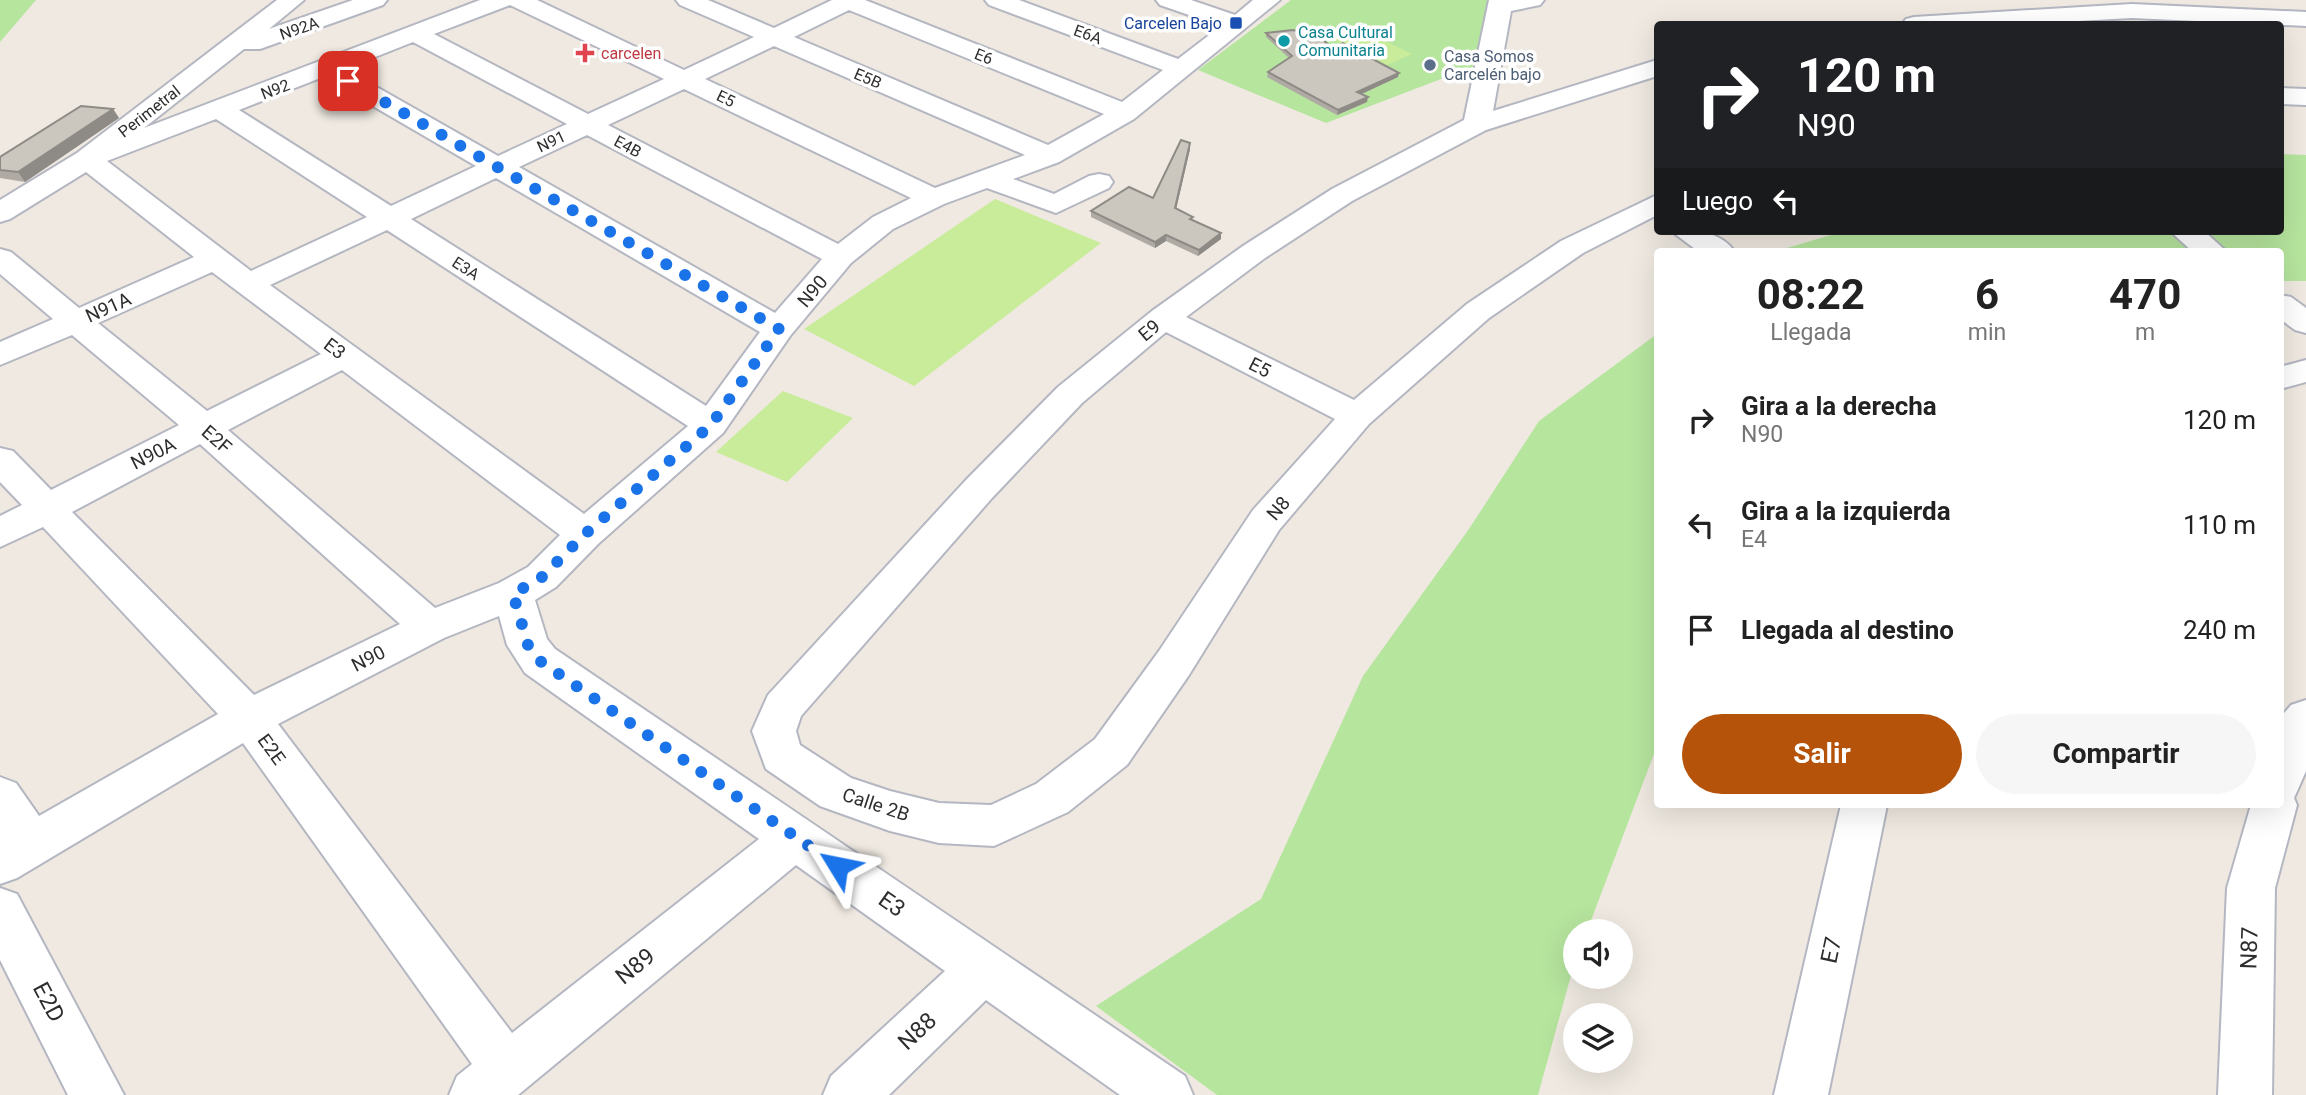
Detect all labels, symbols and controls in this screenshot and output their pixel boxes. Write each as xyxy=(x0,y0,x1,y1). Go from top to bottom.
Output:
street label: N92A xyxy=(277,13,322,44)
place label: Carcelen Bajo xyxy=(1124,14,1222,33)
marker: Carcelen Bajo xyxy=(1228,15,1244,31)
street label: E6A xyxy=(1071,21,1105,48)
place label: Casa Cultural Comunitaria xyxy=(1298,23,1393,60)
marker: Casa Cultural Comunitaria xyxy=(1276,33,1292,49)
marker: carcelen xyxy=(575,43,595,63)
place label: carcelen xyxy=(601,44,661,63)
street label: E6 xyxy=(972,44,996,69)
place label: Casa Somos Carcelén bajo xyxy=(1444,47,1541,84)
text: 120 m xyxy=(1797,47,1936,104)
icon: right xyxy=(1682,49,1773,140)
pin xyxy=(318,51,378,111)
marker: Casa Somos Carcelén bajo xyxy=(1422,57,1438,73)
icon: arrive xyxy=(329,62,367,100)
street label: E5B xyxy=(851,64,884,93)
street label: N92 xyxy=(258,75,292,104)
street label: Perimetral xyxy=(115,81,184,141)
street label: E5 xyxy=(713,86,738,111)
text: N90 xyxy=(1797,106,1856,144)
street label: N91 xyxy=(534,127,569,156)
street label: E4B xyxy=(611,131,645,161)
icon: left xyxy=(1767,182,1805,220)
text: Luego xyxy=(1682,186,1753,216)
street label: E3A xyxy=(449,253,483,284)
text: 08:22 xyxy=(1757,270,1865,319)
text: 6 xyxy=(1975,270,1999,319)
text: 470 xyxy=(2109,270,2181,319)
street label: N90 xyxy=(792,271,832,312)
street label: N91A xyxy=(82,287,135,328)
street label: E9 xyxy=(1134,315,1165,346)
text: Llegada xyxy=(1770,319,1851,346)
text: min xyxy=(1968,319,2006,346)
text: m xyxy=(2135,319,2155,346)
street label: E3 xyxy=(319,333,350,364)
street label: E5 xyxy=(1245,352,1275,383)
text: Gira a la derecha xyxy=(1741,391,1937,421)
icon: right xyxy=(1682,401,1720,439)
text: 120 m xyxy=(2183,405,2256,435)
street label: E2F xyxy=(197,420,236,459)
text: N90 xyxy=(1741,421,1783,448)
street label: N90A xyxy=(127,432,180,474)
street label: N8 xyxy=(1262,492,1295,525)
text: Gira a la izquierda xyxy=(1741,496,1951,526)
icon: left xyxy=(1682,506,1720,544)
text: 110 m xyxy=(2183,510,2256,540)
text: E4 xyxy=(1741,526,1767,553)
icon: arrive xyxy=(1682,611,1720,649)
text: Llegada al destino xyxy=(1741,615,1954,645)
text: 240 m xyxy=(2183,615,2256,645)
street label: N90 xyxy=(347,640,389,677)
button: Salir xyxy=(1682,714,1962,794)
button: Compartir xyxy=(1976,714,2256,794)
street label: E2E xyxy=(253,729,291,769)
street label: Calle 2B xyxy=(839,783,912,826)
position arrow xyxy=(801,829,875,903)
street label: E3 xyxy=(873,886,910,923)
map controls xyxy=(1563,919,1633,1073)
button: sound xyxy=(1563,919,1633,989)
street label: N87 xyxy=(2235,926,2264,970)
street label: E7 xyxy=(1816,935,1847,966)
street label: N89 xyxy=(610,943,660,990)
street label: E2D xyxy=(27,978,70,1027)
button: layers xyxy=(1563,1003,1633,1073)
street label: N88 xyxy=(893,1007,942,1056)

